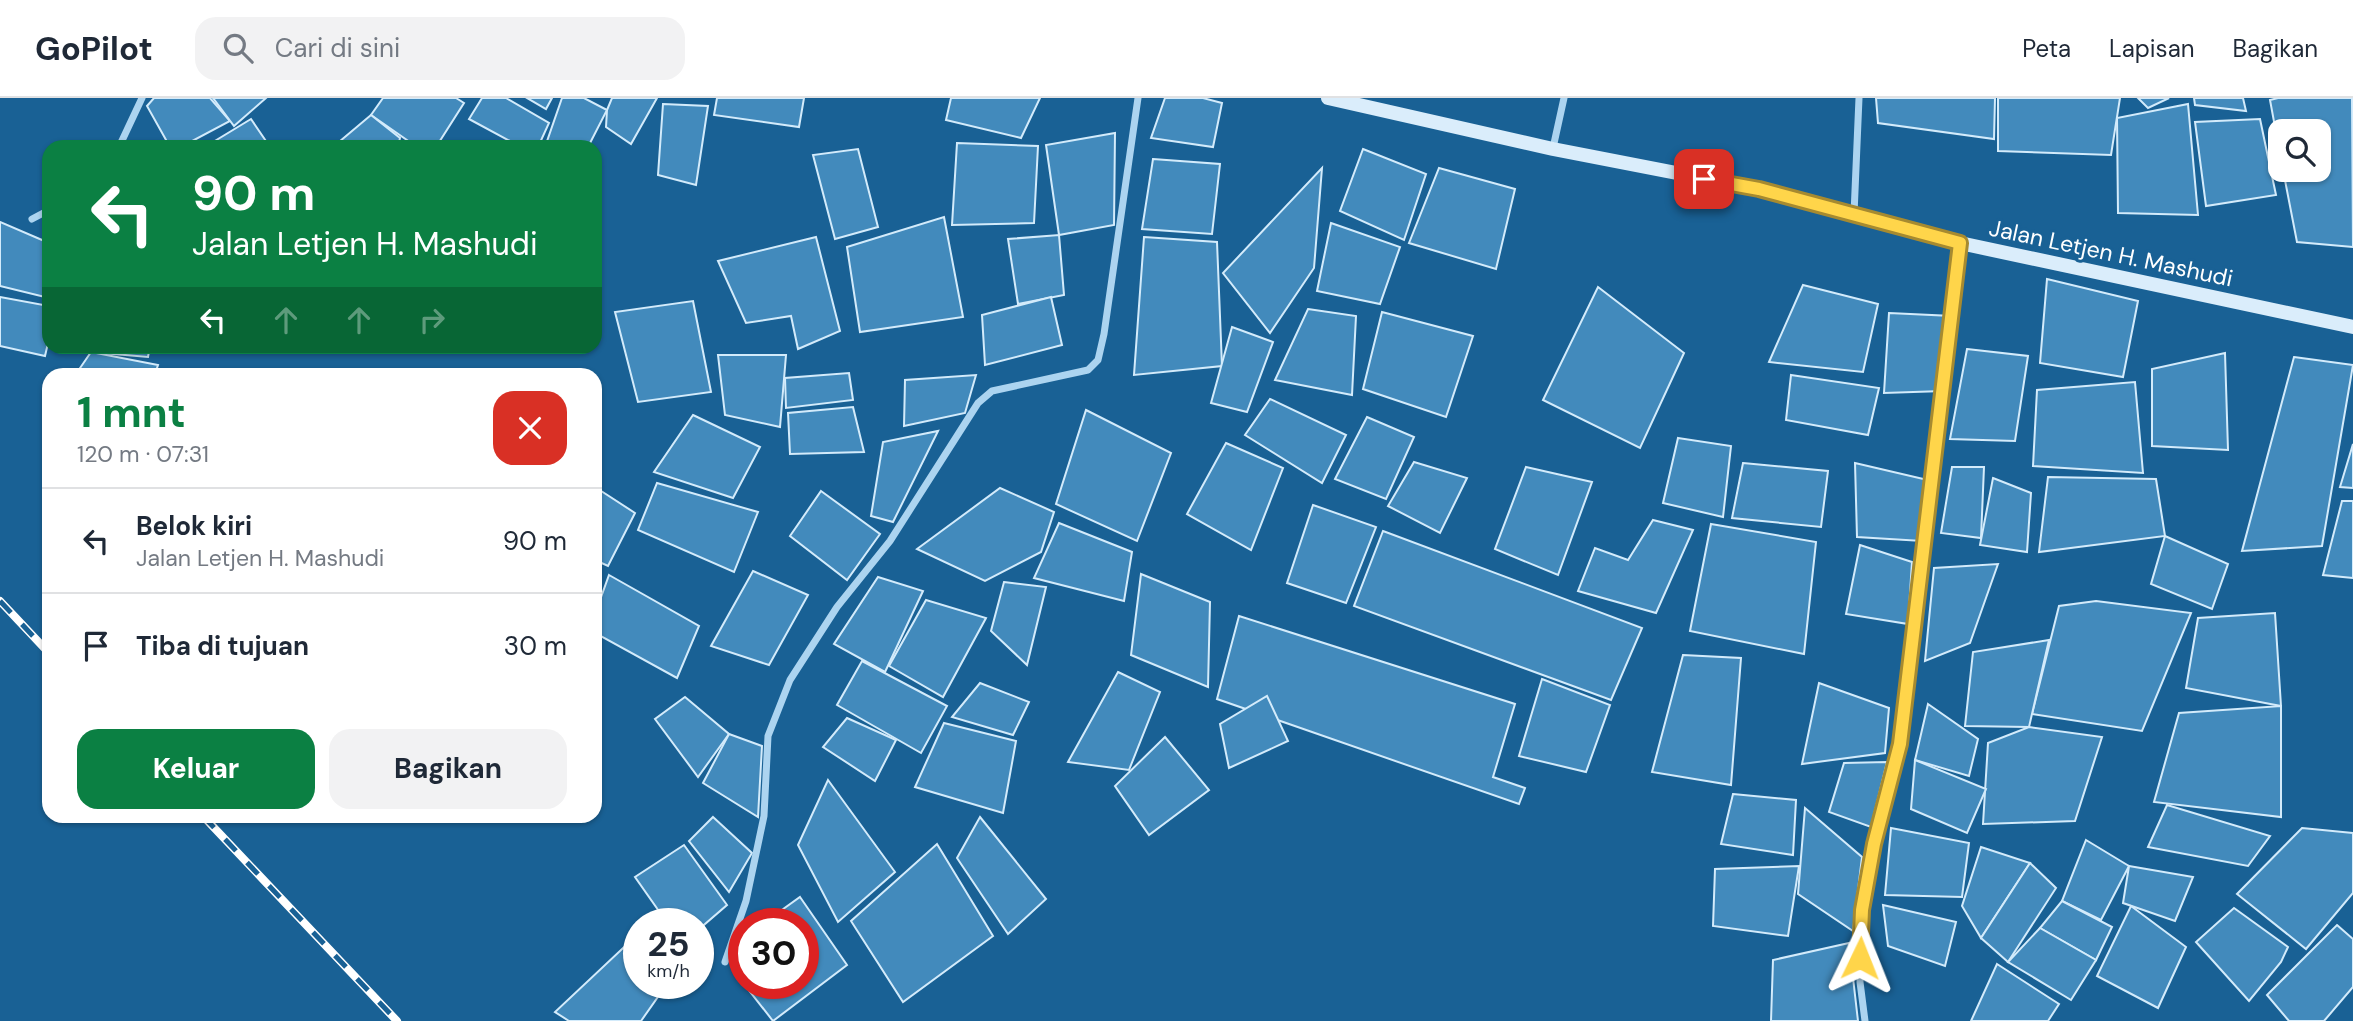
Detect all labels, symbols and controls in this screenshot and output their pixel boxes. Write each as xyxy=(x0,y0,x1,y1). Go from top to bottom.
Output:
search box xyxy=(195,17,685,80)
text: GoPilot xyxy=(35,27,153,70)
icon: search xyxy=(219,29,257,67)
text: Cari di sini xyxy=(275,31,400,65)
text: Peta xyxy=(2022,33,2071,64)
text: Lapisan xyxy=(2109,33,2194,64)
text: Bagikan xyxy=(2232,33,2318,64)
map controls xyxy=(2268,119,2331,182)
button: search xyxy=(2268,119,2331,182)
pin xyxy=(1674,149,1734,209)
icon: arrive xyxy=(1685,160,1723,198)
text: 90 m xyxy=(192,161,315,225)
icon: left xyxy=(77,168,168,259)
street label: Jalan Letjen H. Mashudi xyxy=(1986,213,2236,293)
text: Jalan Letjen H. Mashudi xyxy=(192,223,538,265)
icon: left xyxy=(194,301,232,339)
icon: ahead xyxy=(267,301,305,339)
icon: ahead xyxy=(340,301,378,339)
icon: right xyxy=(413,301,451,339)
text: 1 mnt xyxy=(77,385,186,440)
button: close xyxy=(493,391,567,465)
text: 120 m · 07:31 xyxy=(77,439,209,469)
text: Belok kiri xyxy=(136,509,252,543)
icon: left xyxy=(77,522,115,560)
text: 90 m xyxy=(503,524,567,558)
text: Jalan Letjen H. Mashudi xyxy=(136,543,384,573)
icon: arrive xyxy=(77,627,115,665)
text: Tiba di tujuan xyxy=(136,629,309,663)
text: 30 m xyxy=(504,629,567,663)
button: Keluar xyxy=(77,729,315,809)
button: Bagikan xyxy=(329,729,567,809)
speed limit sign: 30 xyxy=(728,908,819,999)
text: 25 xyxy=(648,921,689,967)
position arrow xyxy=(1823,921,1897,995)
text: km/h xyxy=(647,959,690,983)

